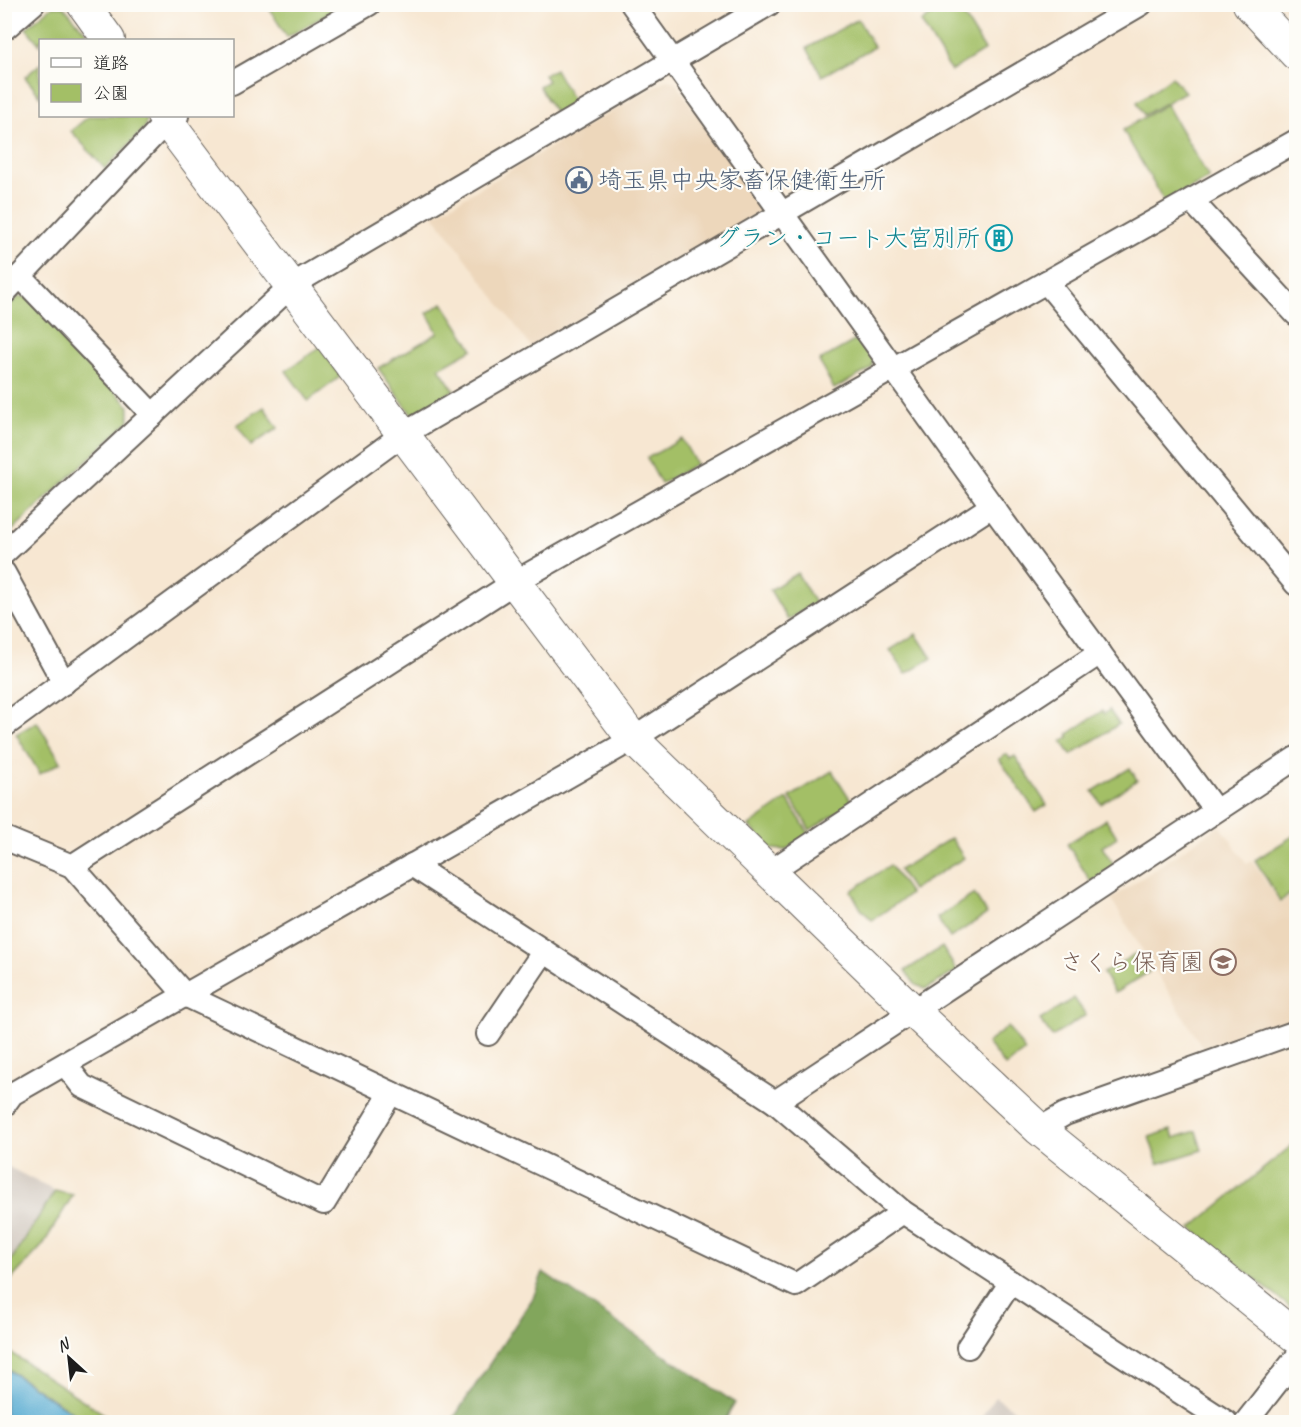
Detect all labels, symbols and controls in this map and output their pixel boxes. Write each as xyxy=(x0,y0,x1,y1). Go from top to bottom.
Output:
legend xyxy=(39,39,234,117)
text: 道路 xyxy=(93,52,129,74)
text: 公園 xyxy=(93,82,129,104)
public building icon: 埼玉県中央家畜保健衛生所 xyxy=(564,165,594,195)
place label: 埼玉県中央家畜保健衛生所 xyxy=(598,165,886,195)
place label: グラン・コート大宮別所 xyxy=(716,223,980,253)
building icon: グラン・コート大宮別所 xyxy=(984,223,1014,253)
place label: さくら保育園 xyxy=(1060,947,1204,977)
school or university icon: さくら保育園 xyxy=(1208,947,1238,977)
north arrow xyxy=(39,1328,99,1388)
text: N xyxy=(54,1333,74,1357)

